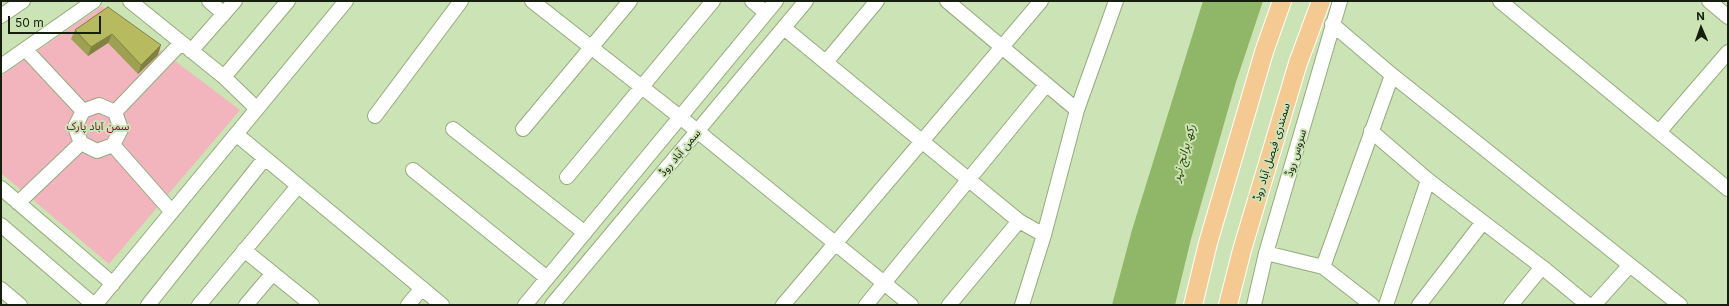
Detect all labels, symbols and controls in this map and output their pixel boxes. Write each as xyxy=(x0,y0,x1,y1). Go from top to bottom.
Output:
scale bar xyxy=(10,8,103,34)
north arrow xyxy=(1681,8,1721,48)
text: N xyxy=(1696,9,1705,23)
text: 50 m xyxy=(15,15,44,30)
street label: سمندری فیصل آباد روڈ xyxy=(1251,101,1293,203)
park label: سمن آباد پارک xyxy=(67,120,129,134)
water label: رکھ برانچ نہر xyxy=(1169,123,1199,183)
street label: سمن آباد روڈ xyxy=(656,127,704,179)
street label: سروس روڈ xyxy=(1283,128,1309,178)

